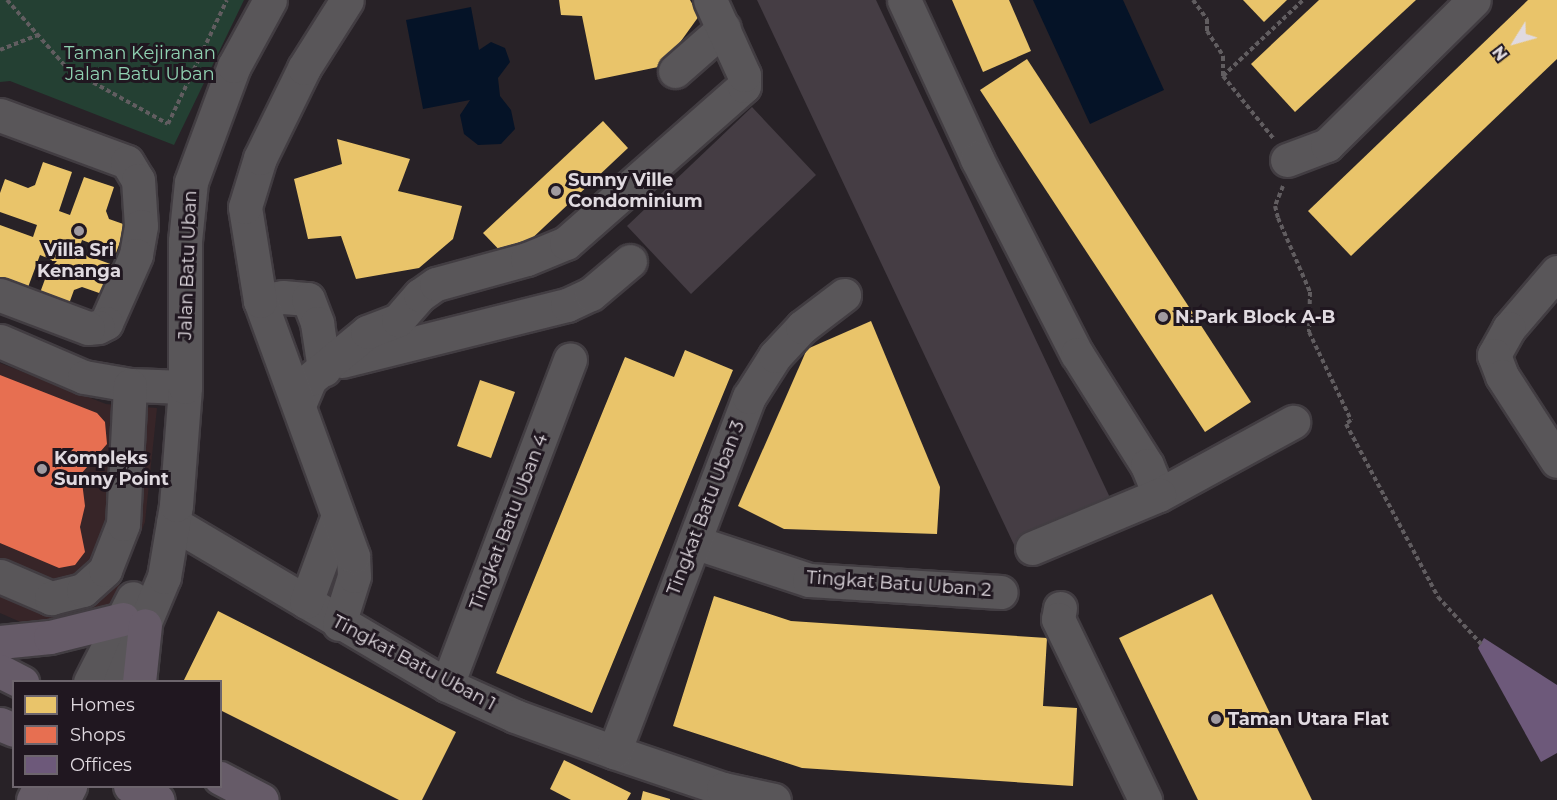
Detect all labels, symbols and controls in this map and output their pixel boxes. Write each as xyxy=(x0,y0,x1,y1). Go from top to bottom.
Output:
north arrow xyxy=(1485,12,1545,72)
text: N xyxy=(1489,42,1512,64)
park label: Taman Kejiranan Jalan Batu Uban xyxy=(64,43,216,86)
place label: Sunny Ville Condominium xyxy=(568,170,703,213)
marker: Sunny Ville Condominium xyxy=(549,184,563,198)
street label: Jalan Batu Uban xyxy=(175,190,201,340)
marker: Villa Sri Kenanga xyxy=(72,224,86,238)
place label: Villa Sri Kenanga xyxy=(37,240,121,282)
place label: N.Park Block A-B xyxy=(1175,306,1335,328)
marker: N.Park Block A-B xyxy=(1156,310,1170,324)
street label: Tingkat Batu Uban 3 xyxy=(663,418,749,598)
street label: Tingkat Batu Uban 4 xyxy=(465,431,553,613)
place label: Kompleks Sunny Point xyxy=(54,448,169,490)
marker: Kompleks Sunny Point xyxy=(35,462,49,476)
street label: Tingkat Batu Uban 2 xyxy=(806,567,992,601)
street label: Tingkat Batu Uban 1 xyxy=(329,611,499,715)
legend xyxy=(12,680,222,788)
text: Homes xyxy=(70,694,135,716)
place label: Taman Utara Flat xyxy=(1228,708,1389,730)
marker: Taman Utara Flat xyxy=(1209,712,1223,726)
text: Shops xyxy=(70,724,126,746)
text: Offices xyxy=(70,754,132,776)

